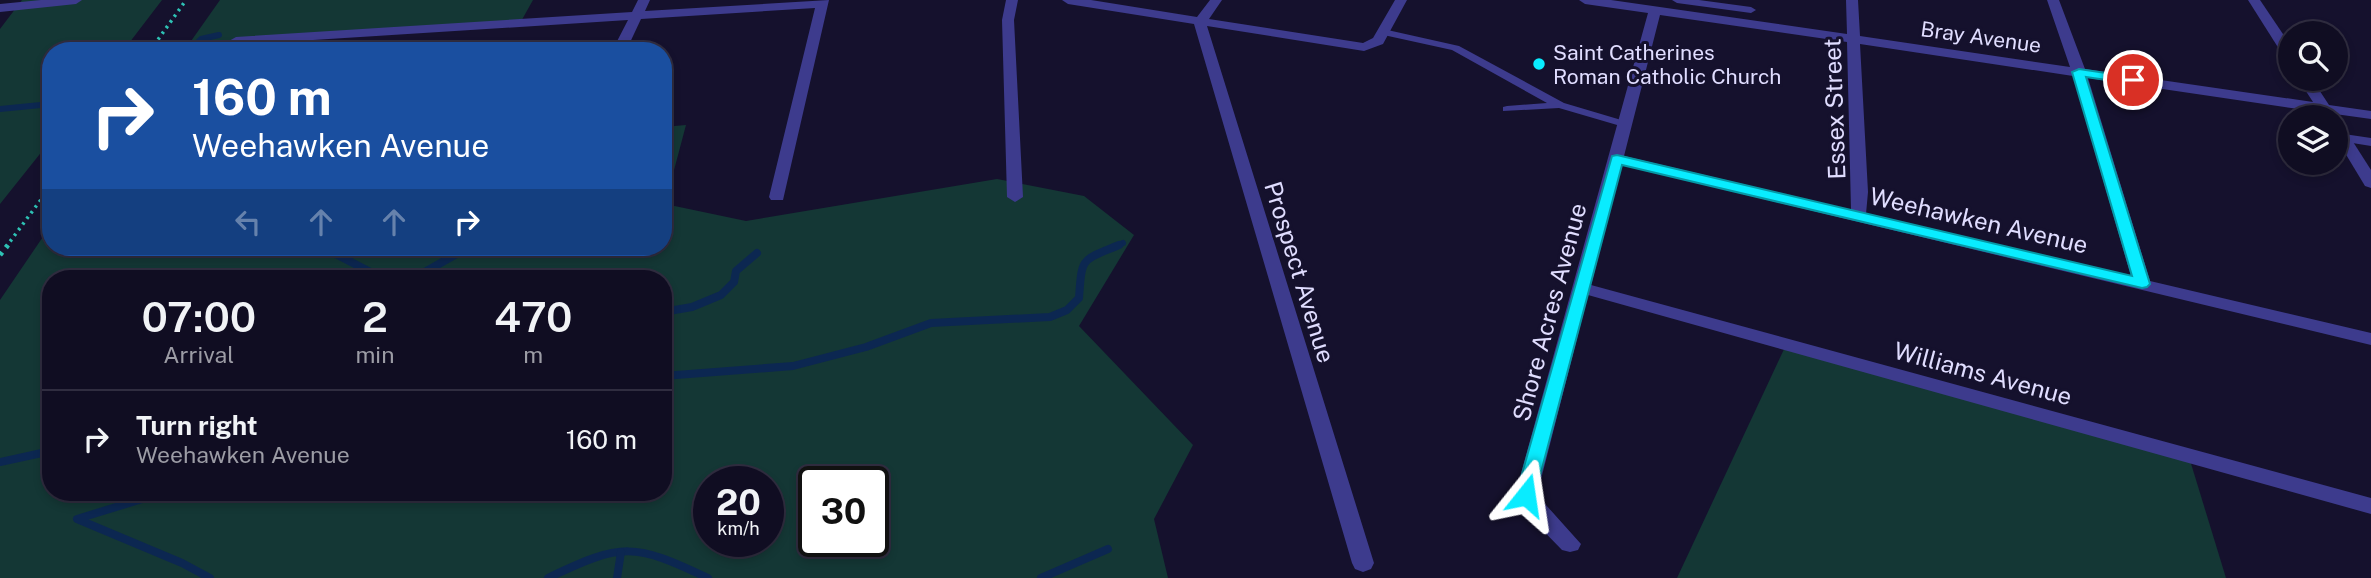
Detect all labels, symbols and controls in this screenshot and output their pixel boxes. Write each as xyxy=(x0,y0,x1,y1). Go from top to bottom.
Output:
street label: Bray Avenue xyxy=(1919,16,2043,58)
map controls xyxy=(2278,21,2348,175)
button: search xyxy=(2278,21,2348,91)
street label: Essex Street xyxy=(1818,38,1850,180)
place label: Saint Catherines Roman Catholic Church xyxy=(1553,40,1781,89)
pin xyxy=(2103,50,2163,110)
marker: Saint Catherines Roman Catholic Church xyxy=(1531,56,1547,72)
icon: arrive xyxy=(2114,61,2152,99)
text: 160 m xyxy=(192,68,332,126)
icon: right xyxy=(77,70,168,161)
button: layers xyxy=(2278,105,2348,175)
text: Weehawken Avenue xyxy=(192,127,489,164)
street label: Prospect Avenue xyxy=(1259,178,1341,366)
street label: Weehawken Avenue xyxy=(1867,181,2091,259)
street label: Shore Acres Avenue xyxy=(1506,200,1592,424)
icon: left xyxy=(229,203,267,241)
icon: ahead xyxy=(302,203,340,241)
icon: ahead xyxy=(375,203,413,241)
icon: right xyxy=(448,203,486,241)
text: 07:00 xyxy=(141,292,256,341)
text: 2 xyxy=(362,292,388,341)
text: 470 xyxy=(494,292,573,341)
street label: Williams Avenue xyxy=(1891,336,2075,410)
text: Arrival xyxy=(163,341,234,368)
text: min xyxy=(355,341,394,368)
text: m xyxy=(523,341,543,368)
text: Turn right xyxy=(136,410,258,441)
icon: right xyxy=(77,420,115,458)
text: 160 m xyxy=(566,424,637,455)
text: Weehawken Avenue xyxy=(136,441,350,468)
position arrow xyxy=(1489,458,1563,532)
speed limit sign: 30 xyxy=(798,466,889,557)
text: 20 xyxy=(716,482,761,523)
text: km/h xyxy=(717,518,760,539)

